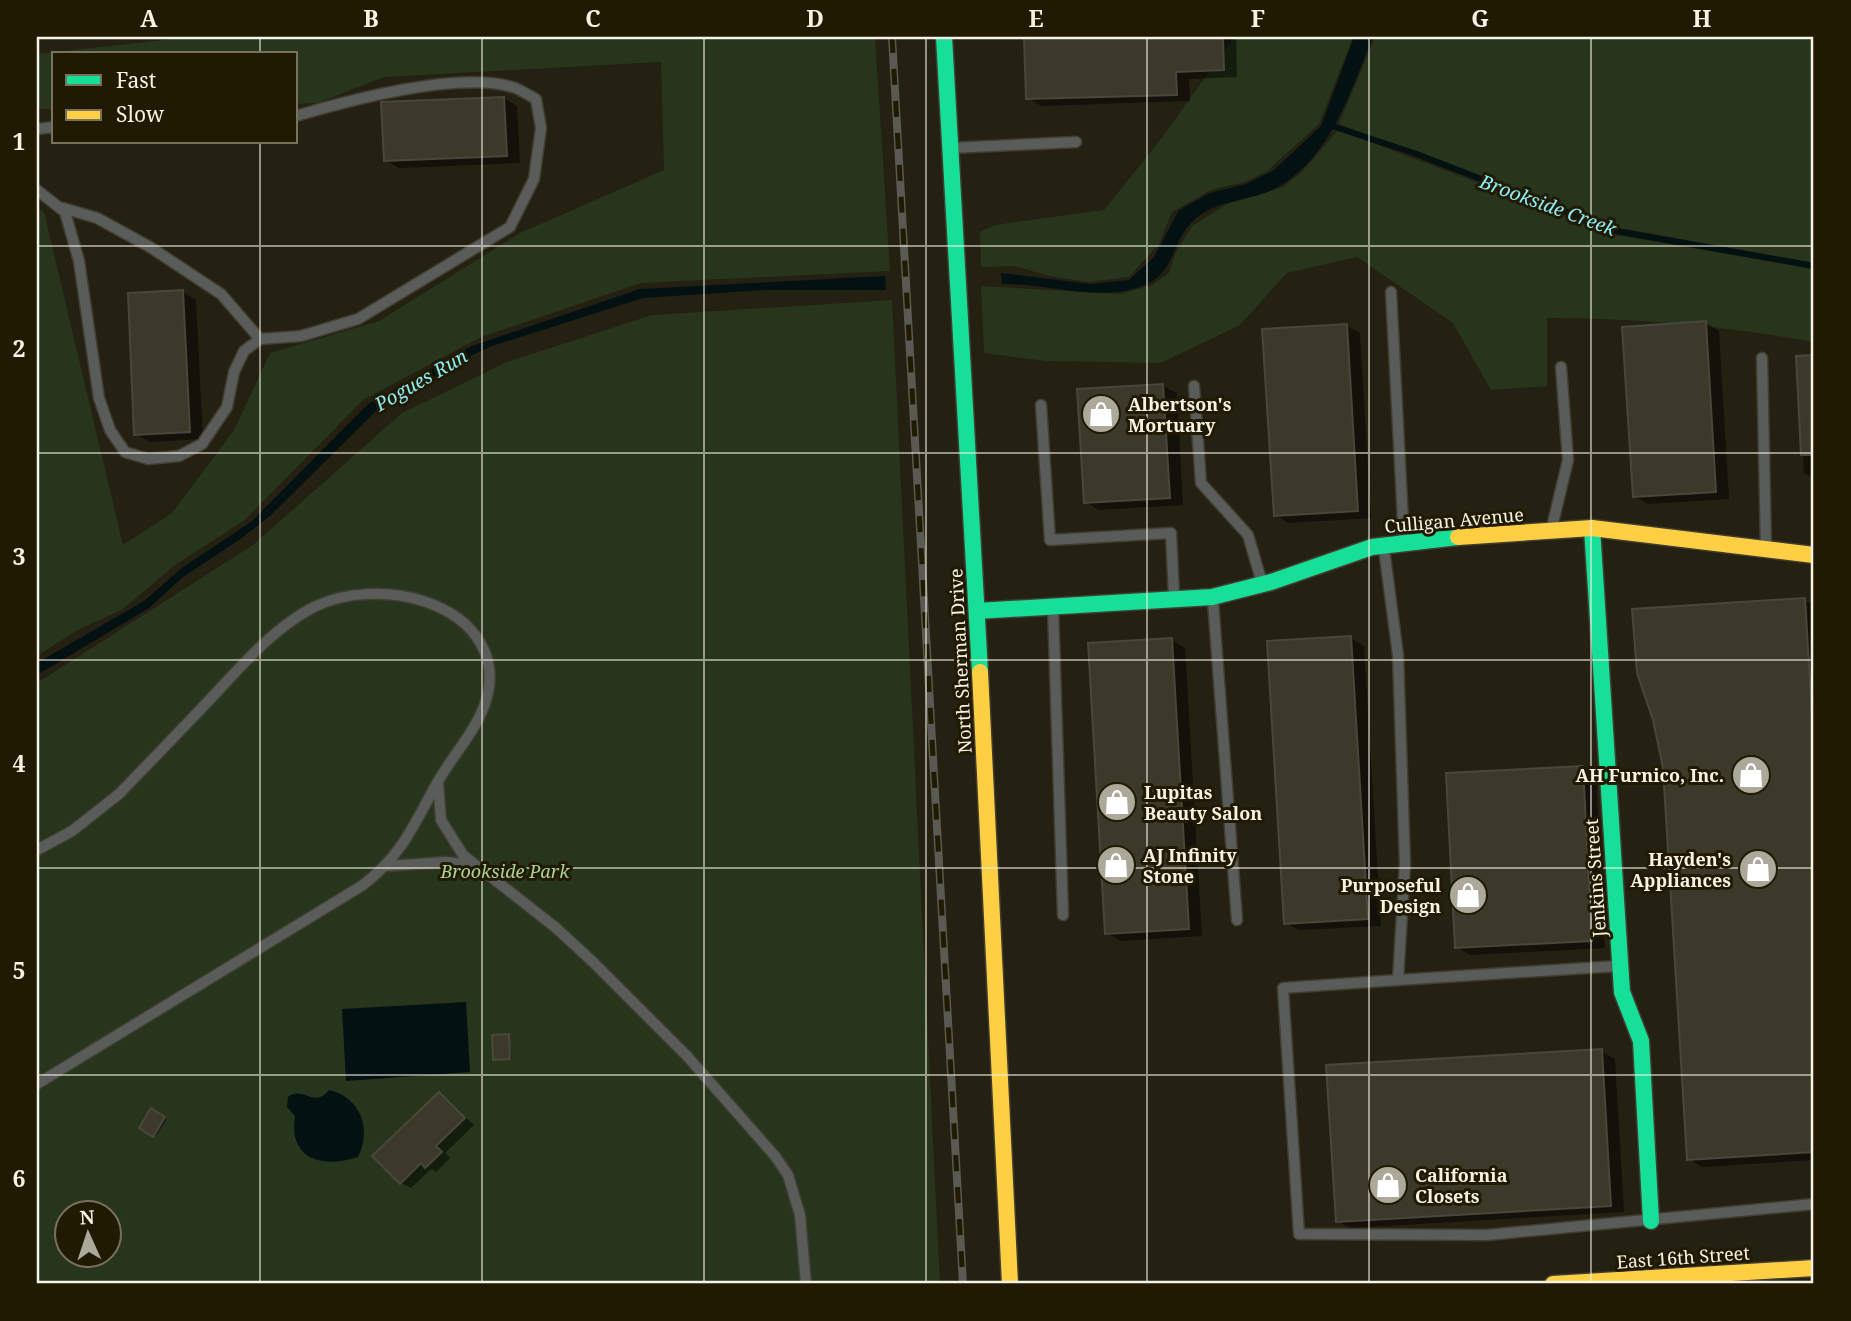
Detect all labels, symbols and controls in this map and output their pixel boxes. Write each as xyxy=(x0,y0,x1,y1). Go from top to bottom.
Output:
text: A xyxy=(140,2,158,34)
text: B xyxy=(363,2,379,34)
text: C xyxy=(585,2,601,34)
text: D xyxy=(806,2,824,34)
text: E xyxy=(1028,2,1044,34)
text: F xyxy=(1251,2,1265,34)
text: G xyxy=(1471,2,1489,34)
text: H xyxy=(1693,2,1712,34)
legend xyxy=(52,52,298,144)
text: Fast xyxy=(116,66,156,94)
text: Slow xyxy=(116,100,165,128)
text: 1 xyxy=(13,125,26,157)
water label: Brookside Creek xyxy=(1475,168,1621,242)
text: 2 xyxy=(13,332,26,364)
water label: Pogues Run xyxy=(369,343,473,418)
place label: Albertson's Mortuary xyxy=(1128,392,1232,437)
shop icon: Albertson's Mortuary xyxy=(1080,393,1122,435)
street label: Culligan Avenue xyxy=(1383,502,1525,538)
text: 3 xyxy=(13,540,26,572)
street label: North Sherman Drive xyxy=(943,568,977,754)
text: 4 xyxy=(13,747,26,779)
shop icon: AH Furnico, Inc. xyxy=(1730,754,1772,796)
place label: AH Furnico, Inc. xyxy=(1576,763,1724,787)
place label: Lupitas Beauty Salon xyxy=(1144,780,1262,825)
shop icon: Lupitas Beauty Salon xyxy=(1096,781,1138,823)
street label: Jenkins Street xyxy=(1579,818,1611,939)
place label: AJ Infinity Stone xyxy=(1143,843,1237,888)
shop icon: AJ Infinity Stone xyxy=(1095,844,1137,886)
place label: Hayden's Appliances xyxy=(1630,847,1731,892)
shop icon: Hayden's Appliances xyxy=(1737,848,1779,890)
park label: Brookside Park xyxy=(440,859,570,883)
place label: Purposeful Design xyxy=(1341,873,1442,918)
shop icon: Purposeful Design xyxy=(1447,874,1489,916)
text: 5 xyxy=(13,954,26,986)
text: 6 xyxy=(13,1162,26,1194)
place label: California Closets xyxy=(1415,1163,1508,1208)
shop icon: California Closets xyxy=(1367,1164,1409,1206)
north arrow xyxy=(52,1198,122,1268)
text: N xyxy=(79,1204,95,1230)
street label: East 16th Street xyxy=(1616,1240,1750,1274)

